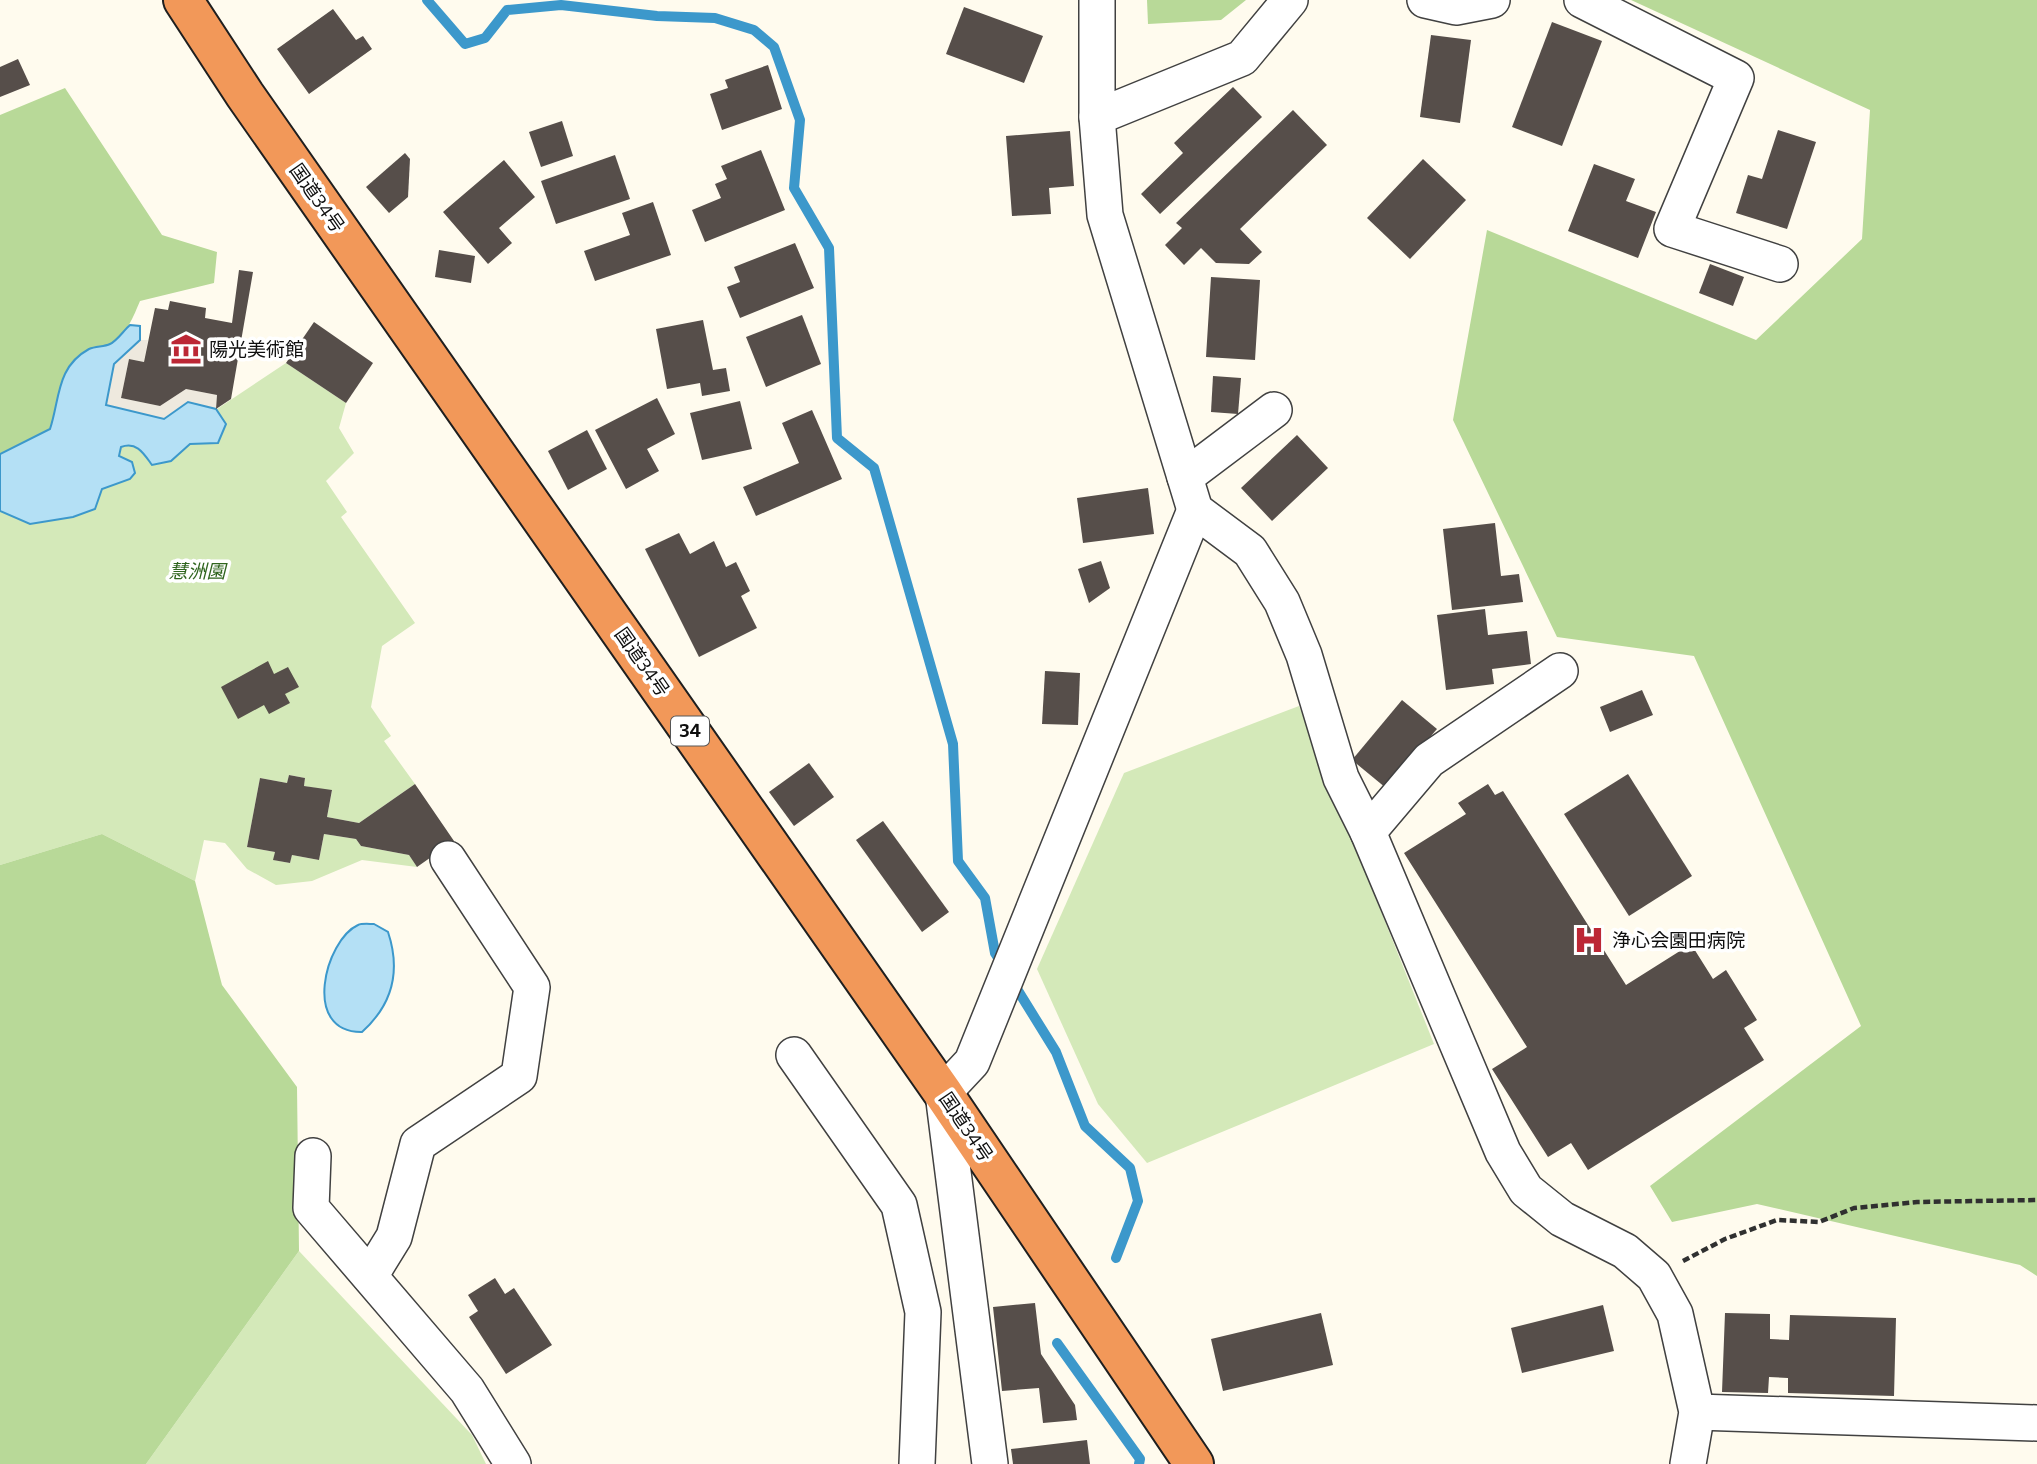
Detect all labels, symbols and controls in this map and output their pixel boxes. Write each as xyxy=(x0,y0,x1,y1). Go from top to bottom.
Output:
street label: 国道34号 xyxy=(285,159,349,237)
museum icon: 陽光美術館 xyxy=(169,332,203,366)
place label: 陽光美術館 xyxy=(209,338,304,361)
park label: 慧洲園 xyxy=(168,560,228,583)
street label: 国道34号 xyxy=(610,623,674,701)
road number: 34 xyxy=(671,716,709,746)
hospital icon: 浄心会園田病院 xyxy=(1572,923,1606,957)
place label: 浄心会園田病院 xyxy=(1612,929,1745,952)
street label: 国道34号 xyxy=(934,1088,998,1166)

